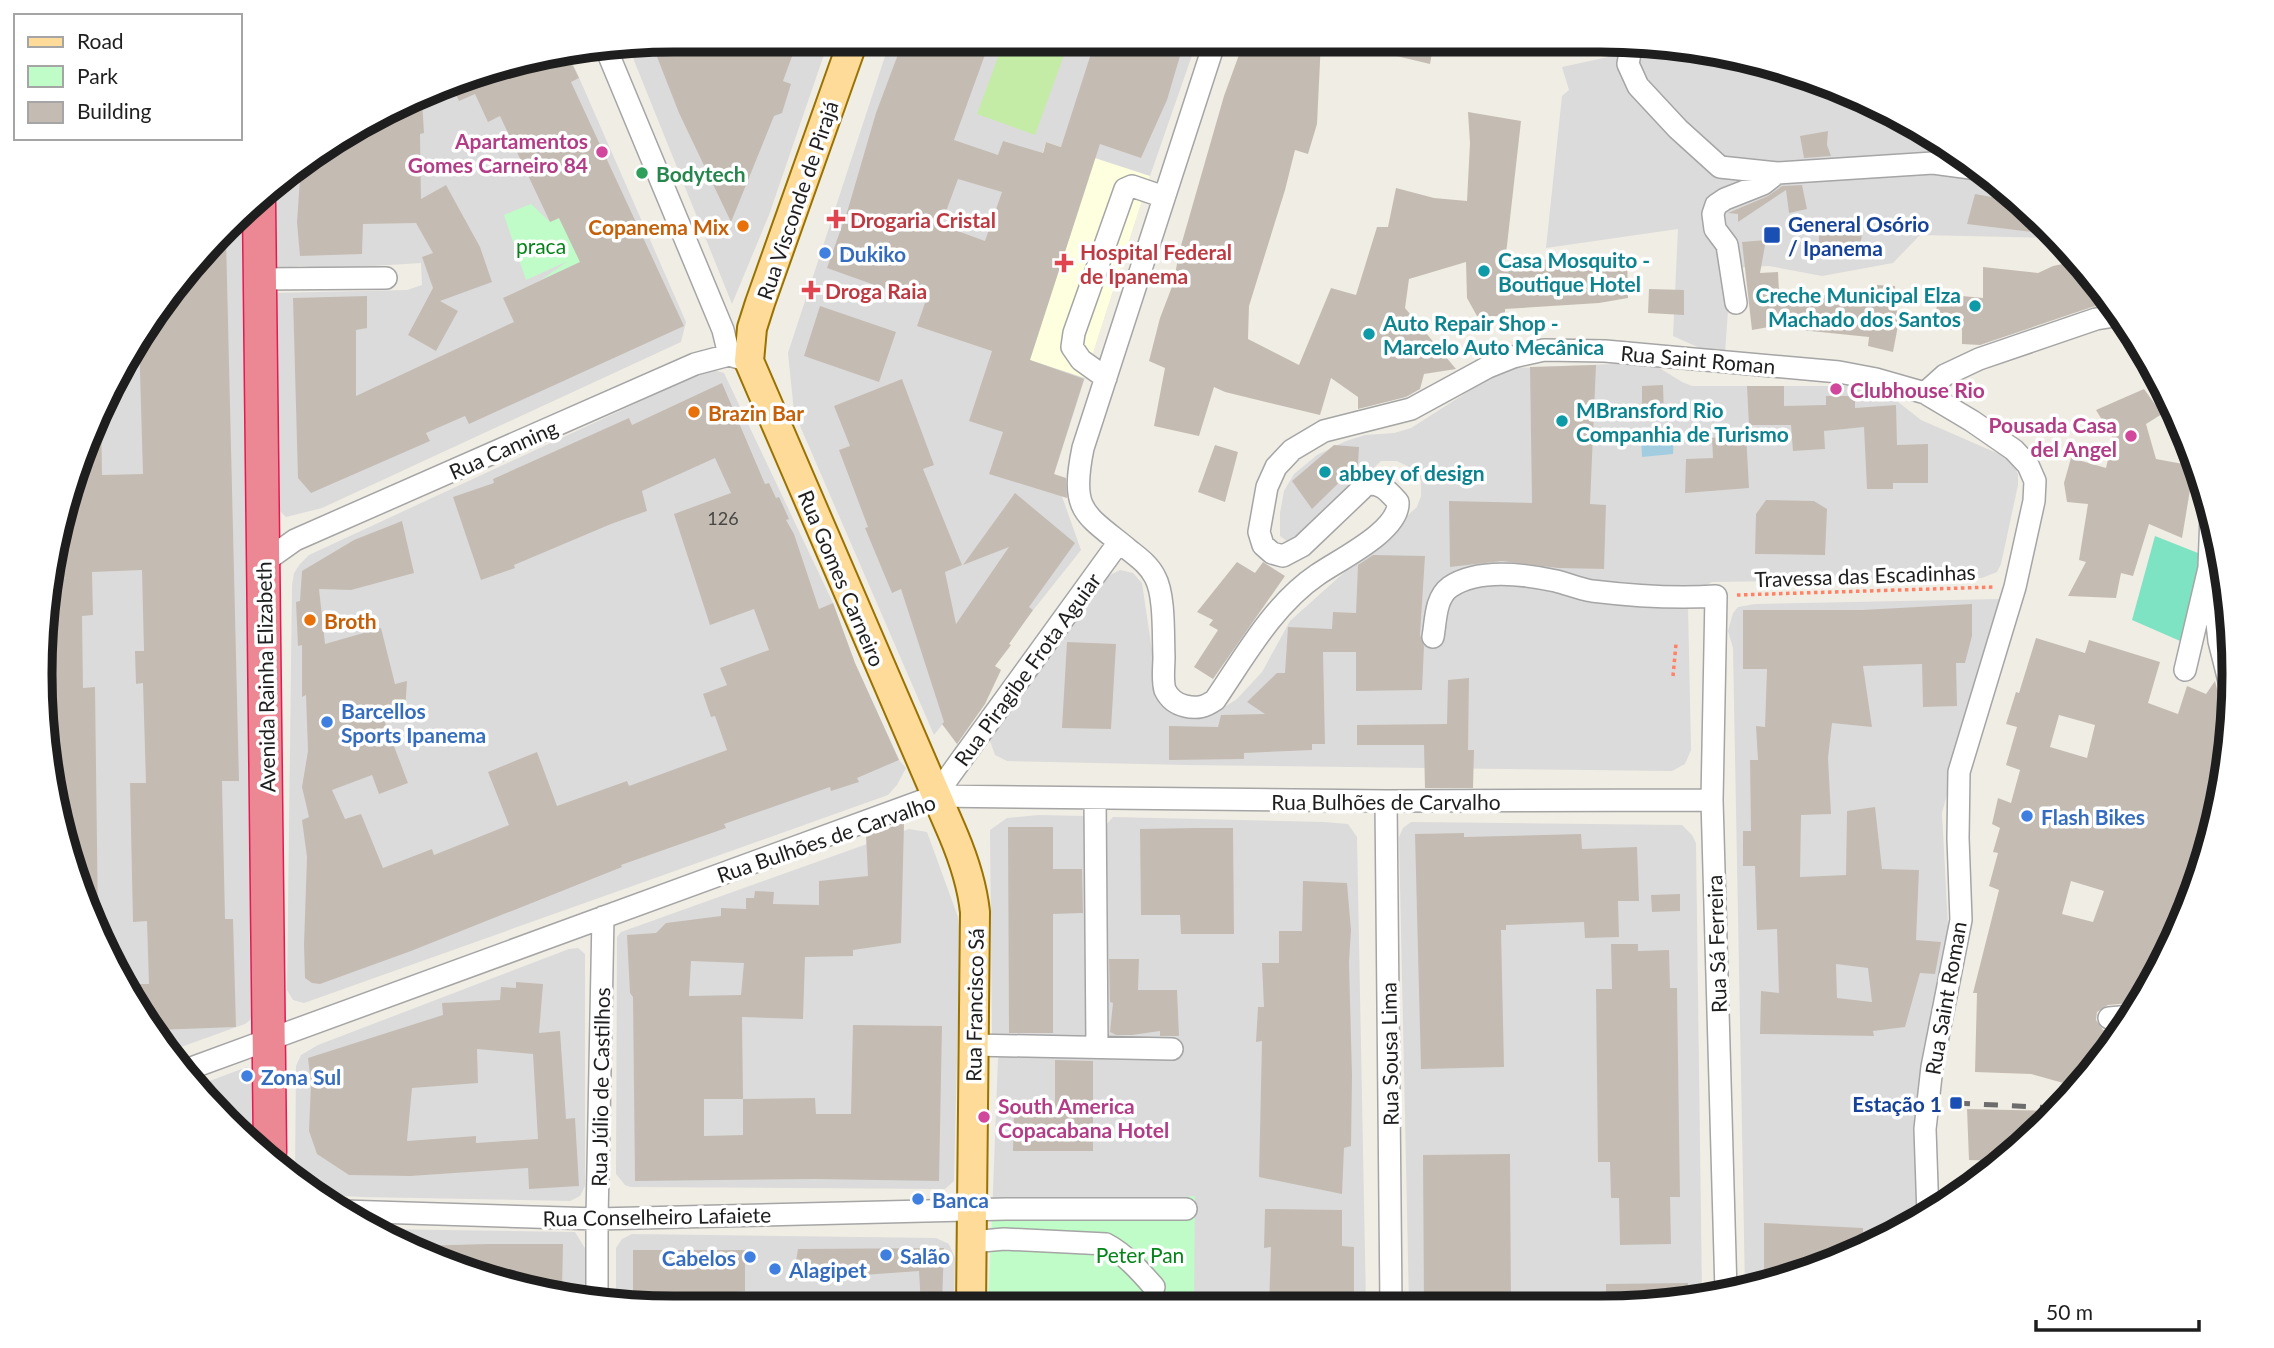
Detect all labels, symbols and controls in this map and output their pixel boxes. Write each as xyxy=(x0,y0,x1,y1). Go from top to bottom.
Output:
legend xyxy=(14,14,242,140)
text: Road xyxy=(77,28,124,53)
text: Park xyxy=(77,63,118,88)
street label: Rua Visconde de Pirajá xyxy=(751,97,843,303)
text: Building xyxy=(77,98,152,123)
place label: Apartamentos Gomes Carneiro 84 xyxy=(408,128,588,177)
marker: Apartamentos Gomes Carneiro 84 xyxy=(594,144,610,160)
place label: Bodytech xyxy=(656,161,746,186)
marker: Bodytech xyxy=(634,165,650,181)
place label: Drogaria Cristal xyxy=(850,207,996,232)
marker: Drogaria Cristal xyxy=(828,211,844,227)
place label: General Osório / Ipanema xyxy=(1788,211,1929,260)
place label: Copanema Mix xyxy=(588,214,729,239)
marker: Copanema Mix xyxy=(735,218,751,234)
marker: General Osório / Ipanema xyxy=(1762,225,1782,245)
park label: praca xyxy=(516,233,566,258)
place label: Hospital Federal de Ipanema xyxy=(1080,239,1232,288)
place label: Dukiko xyxy=(839,241,906,266)
marker: Dukiko xyxy=(817,245,833,261)
place label: Casa Mosquito - Boutique Hotel xyxy=(1498,247,1650,296)
marker: Hospital Federal de Ipanema xyxy=(1054,253,1074,273)
marker: Casa Mosquito - Boutique Hotel xyxy=(1476,263,1492,279)
place label: Droga Raia xyxy=(825,278,927,303)
marker: Droga Raia xyxy=(803,282,819,298)
place label: Creche Municipal Elza Machado dos Santos xyxy=(1756,282,1961,331)
marker: Creche Municipal Elza Machado dos Santos xyxy=(1967,298,1983,314)
place label: Auto Repair Shop - Marcelo Auto Mecânica xyxy=(1382,310,1604,359)
marker: Auto Repair Shop - Marcelo Auto Mecânica xyxy=(1361,326,1377,342)
street label: Rua Saint Roman xyxy=(1620,340,1776,378)
place label: Clubhouse Rio xyxy=(1850,377,1985,402)
marker: Clubhouse Rio xyxy=(1828,381,1844,397)
place label: MBransford Rio Companhia de Turismo xyxy=(1576,397,1789,446)
place label: Brazin Bar xyxy=(708,400,804,425)
marker: Brazin Bar xyxy=(686,404,702,420)
place label: Pousada Casa del Angel xyxy=(1989,412,2117,461)
marker: MBransford Rio Companhia de Turismo xyxy=(1554,413,1570,429)
street label: Rua Canning xyxy=(445,414,561,484)
marker: Pousada Casa del Angel xyxy=(2123,428,2139,444)
place label: abbey of design xyxy=(1339,460,1485,485)
marker: abbey of design xyxy=(1317,464,1333,480)
street label: Rua Gomes Carneiro xyxy=(794,486,891,670)
house number: 126 xyxy=(707,507,739,529)
street label: Travessa das Escadinhas xyxy=(1754,559,1976,591)
street label: Avenida Rainha Elizabeth xyxy=(250,561,280,793)
street label: Rua Piragibe Frota Aguiar xyxy=(949,567,1106,770)
place label: Broth xyxy=(324,608,377,633)
marker: Broth xyxy=(302,612,318,628)
place label: Barcellos Sports Ipanema xyxy=(341,698,486,747)
marker: Barcellos Sports Ipanema xyxy=(319,714,335,730)
street label: Rua Bulhões de Carvalho xyxy=(713,789,939,887)
street label: Rua Bulhões de Carvalho xyxy=(1271,789,1501,814)
place label: Flash Bikes xyxy=(2041,804,2145,829)
marker: Flash Bikes xyxy=(2019,808,2035,824)
street label: Rua Sá Ferreira xyxy=(1701,874,1731,1014)
street label: Rua Saint Roman xyxy=(1919,919,1971,1077)
street label: Rua Francisco Sá xyxy=(960,928,988,1082)
street label: Rua Sousa Lima xyxy=(1375,982,1403,1126)
street label: Rua Júlio de Castilhos xyxy=(586,987,614,1187)
place label: Zona Sul xyxy=(261,1064,341,1089)
marker: Zona Sul xyxy=(239,1068,255,1084)
place label: Estação 1 xyxy=(1852,1091,1942,1116)
place label: South America Copacabana Hotel xyxy=(998,1093,1169,1142)
marker: Estação 1 xyxy=(1948,1095,1964,1111)
marker: South America Copacabana Hotel xyxy=(976,1109,992,1125)
place label: Banca xyxy=(932,1187,989,1212)
marker: Banca xyxy=(910,1191,926,1207)
street label: Rua Conselheiro Lafaiete xyxy=(543,1202,771,1230)
park label: Peter Pan xyxy=(1096,1242,1184,1267)
place label: Salão xyxy=(900,1243,950,1268)
place label: Cabelos xyxy=(662,1245,736,1270)
marker: Salão xyxy=(878,1247,894,1263)
marker: Cabelos xyxy=(742,1249,758,1265)
place label: Alagipet xyxy=(788,1257,867,1282)
marker: Alagipet xyxy=(767,1261,783,1277)
scale bar xyxy=(2036,1288,2199,1332)
text: 50 m xyxy=(2046,1299,2093,1324)

